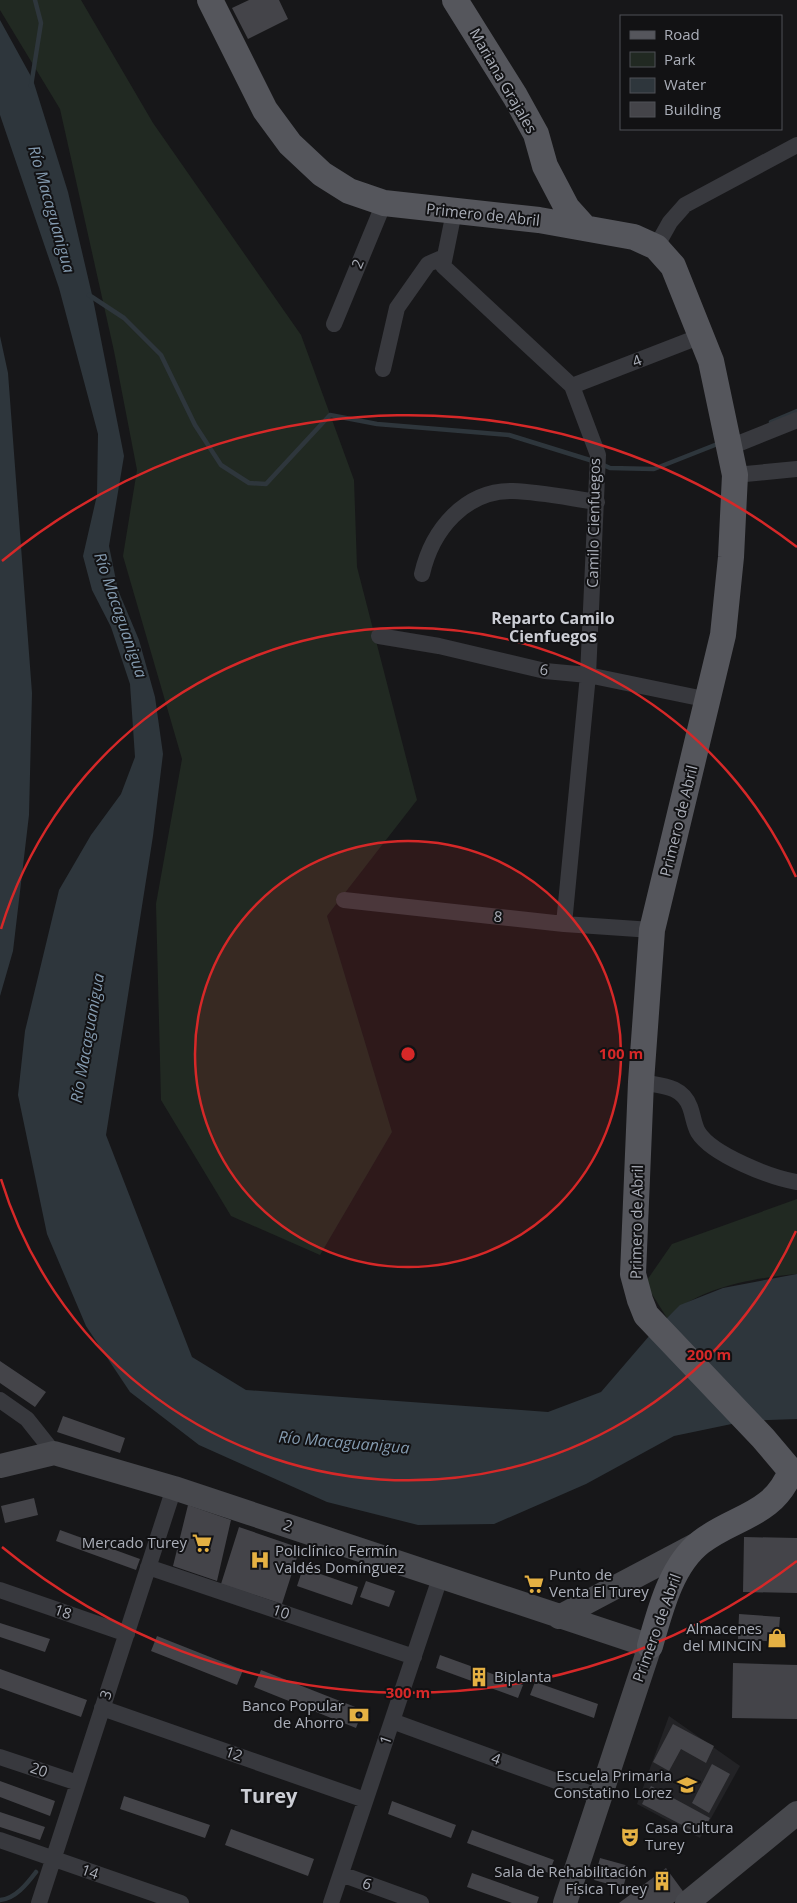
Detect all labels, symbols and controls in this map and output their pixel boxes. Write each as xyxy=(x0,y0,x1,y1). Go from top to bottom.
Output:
legend xyxy=(620,15,782,130)
street label: Mariana Grajales xyxy=(466,24,542,137)
text: Road xyxy=(664,24,700,44)
text: Park xyxy=(664,49,695,69)
text: Water xyxy=(664,74,706,94)
text: Building xyxy=(664,99,721,119)
water label: Río Macaguanigua xyxy=(23,143,81,275)
street label: Primero de Abril xyxy=(425,198,541,230)
street label: 2 xyxy=(346,256,368,271)
street label: 4 xyxy=(629,349,645,371)
street label: Camilo Cienfuegos xyxy=(582,458,604,588)
water label: Río Macaguanigua xyxy=(89,549,153,681)
district label: Reparto Camilo Cienfuegos xyxy=(491,607,615,647)
street label: 6 xyxy=(538,658,550,680)
street label: Primero de Abril xyxy=(655,763,702,879)
street label: 8 xyxy=(493,906,503,926)
water label: Río Macaguanigua xyxy=(65,971,109,1105)
text: 100 m xyxy=(599,1043,643,1063)
centre of rings xyxy=(399,1045,417,1063)
street label: Primero de Abril xyxy=(625,1165,647,1279)
text: 200 m xyxy=(687,1344,731,1364)
water label: Río Macaguanigua xyxy=(278,1425,410,1459)
street label: 2 xyxy=(281,1514,296,1536)
place label: Mercado Turey xyxy=(82,1532,187,1552)
supermarket icon: Mercado Turey xyxy=(191,1532,213,1554)
place label: Policlínico Fermín Valdés Domínguez xyxy=(275,1540,404,1577)
hospital icon: Policlínico Fermín Valdés Domínguez xyxy=(249,1549,271,1571)
place label: Punto de Venta El Turey xyxy=(549,1564,649,1601)
street label: Primero de Abril xyxy=(627,1571,685,1685)
supermarket icon: Punto de Venta El Turey xyxy=(523,1573,545,1595)
street label: 18 xyxy=(52,1599,75,1623)
street label: 10 xyxy=(270,1599,293,1623)
place label: Almacenes del MINCIN xyxy=(683,1618,762,1655)
shop icon: Almacenes del MINCIN xyxy=(766,1627,788,1649)
building icon: Biplanta xyxy=(468,1666,490,1688)
place label: Biplanta xyxy=(494,1666,552,1686)
text: 300 m xyxy=(386,1682,430,1702)
street label: 3 xyxy=(94,1688,116,1702)
place label: Banco Popular de Ahorro xyxy=(242,1695,344,1732)
bank icon: Banco Popular de Ahorro xyxy=(348,1704,370,1726)
street label: 1 xyxy=(374,1732,396,1747)
street label: 12 xyxy=(223,1741,246,1765)
street label: 4 xyxy=(489,1747,504,1769)
street label: 20 xyxy=(28,1757,51,1781)
place label: Escuela Primaria Constatino Lorez xyxy=(554,1765,672,1802)
school or university icon: Escuela Primaria Constatino Lorez xyxy=(676,1774,698,1796)
district label: Turey xyxy=(240,1782,298,1809)
place label: Casa Cultura Turey xyxy=(645,1817,734,1854)
theatre icon: Casa Cultura Turey xyxy=(619,1826,641,1848)
street label: 14 xyxy=(79,1859,102,1883)
place label: Sala de Rehabilitación Física Turey xyxy=(494,1861,647,1898)
building icon: Sala de Rehabilitación Física Turey xyxy=(651,1870,673,1892)
street label: 6 xyxy=(360,1872,375,1894)

